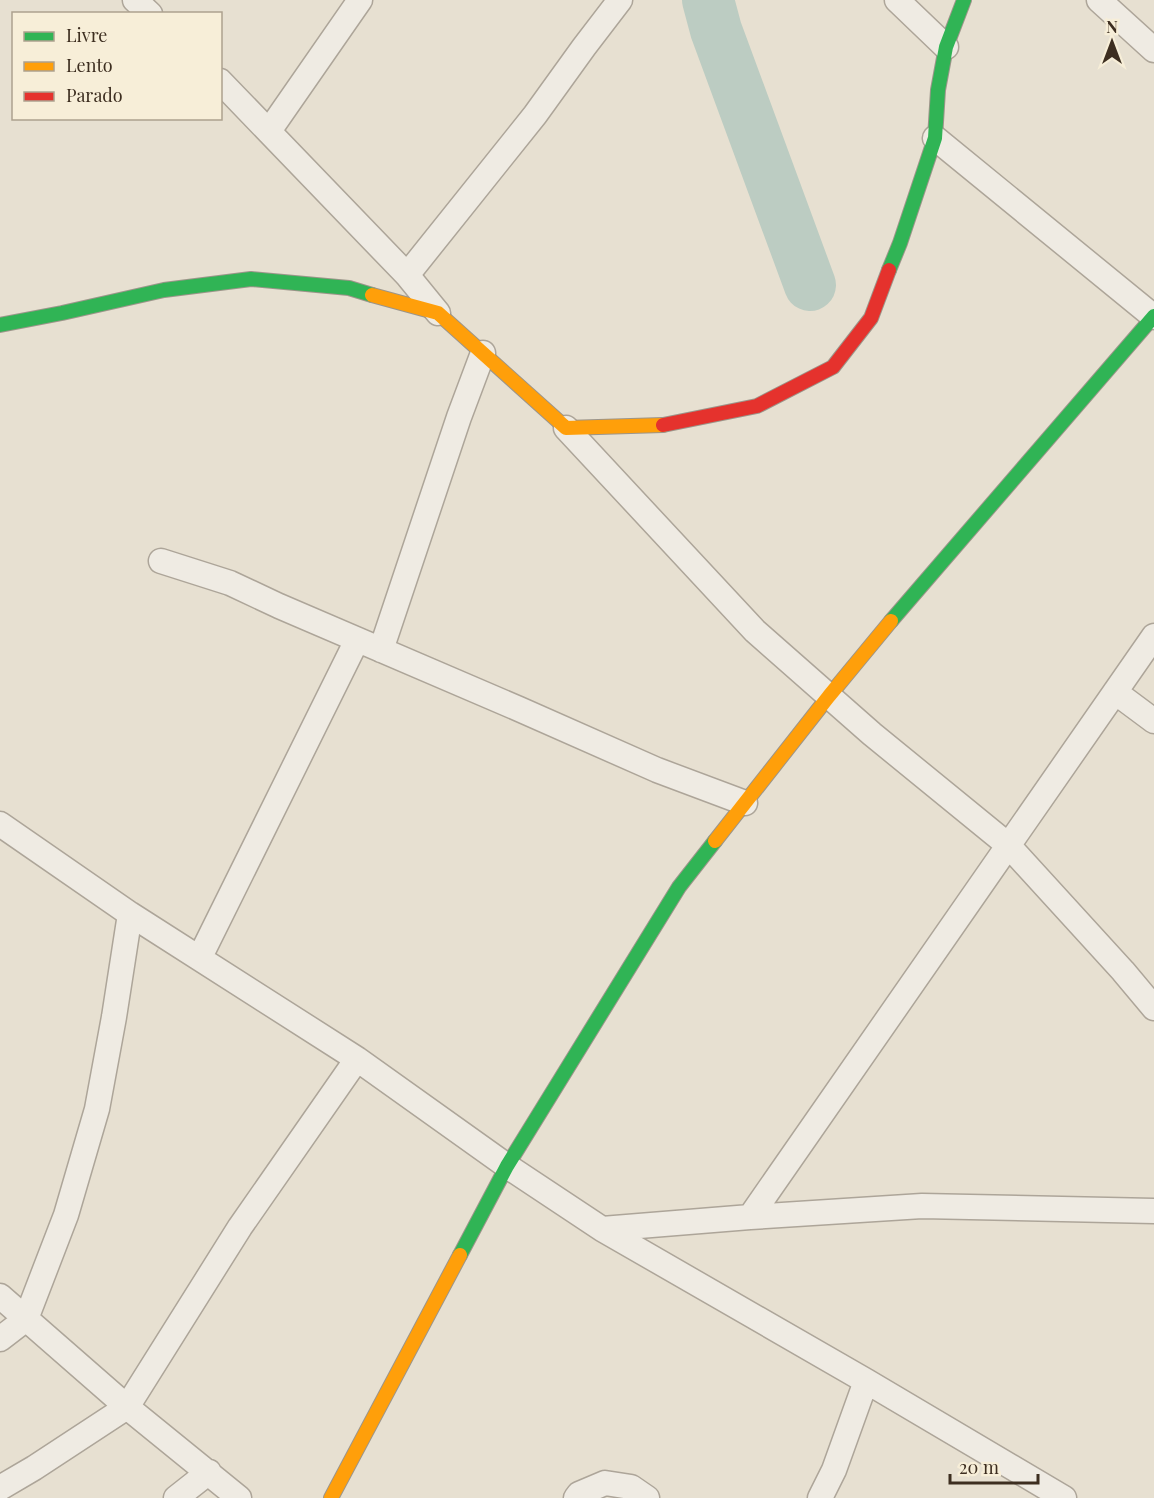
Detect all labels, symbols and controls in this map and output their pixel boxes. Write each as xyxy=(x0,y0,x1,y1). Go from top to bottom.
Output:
legend xyxy=(12,12,222,120)
north arrow xyxy=(1082,12,1142,72)
text: N xyxy=(1106,16,1118,37)
text: Livre xyxy=(66,23,107,47)
text: Lento xyxy=(66,53,113,77)
text: Parado xyxy=(66,83,123,107)
scale bar xyxy=(950,1447,1038,1485)
text: 20 m xyxy=(959,1455,999,1479)

